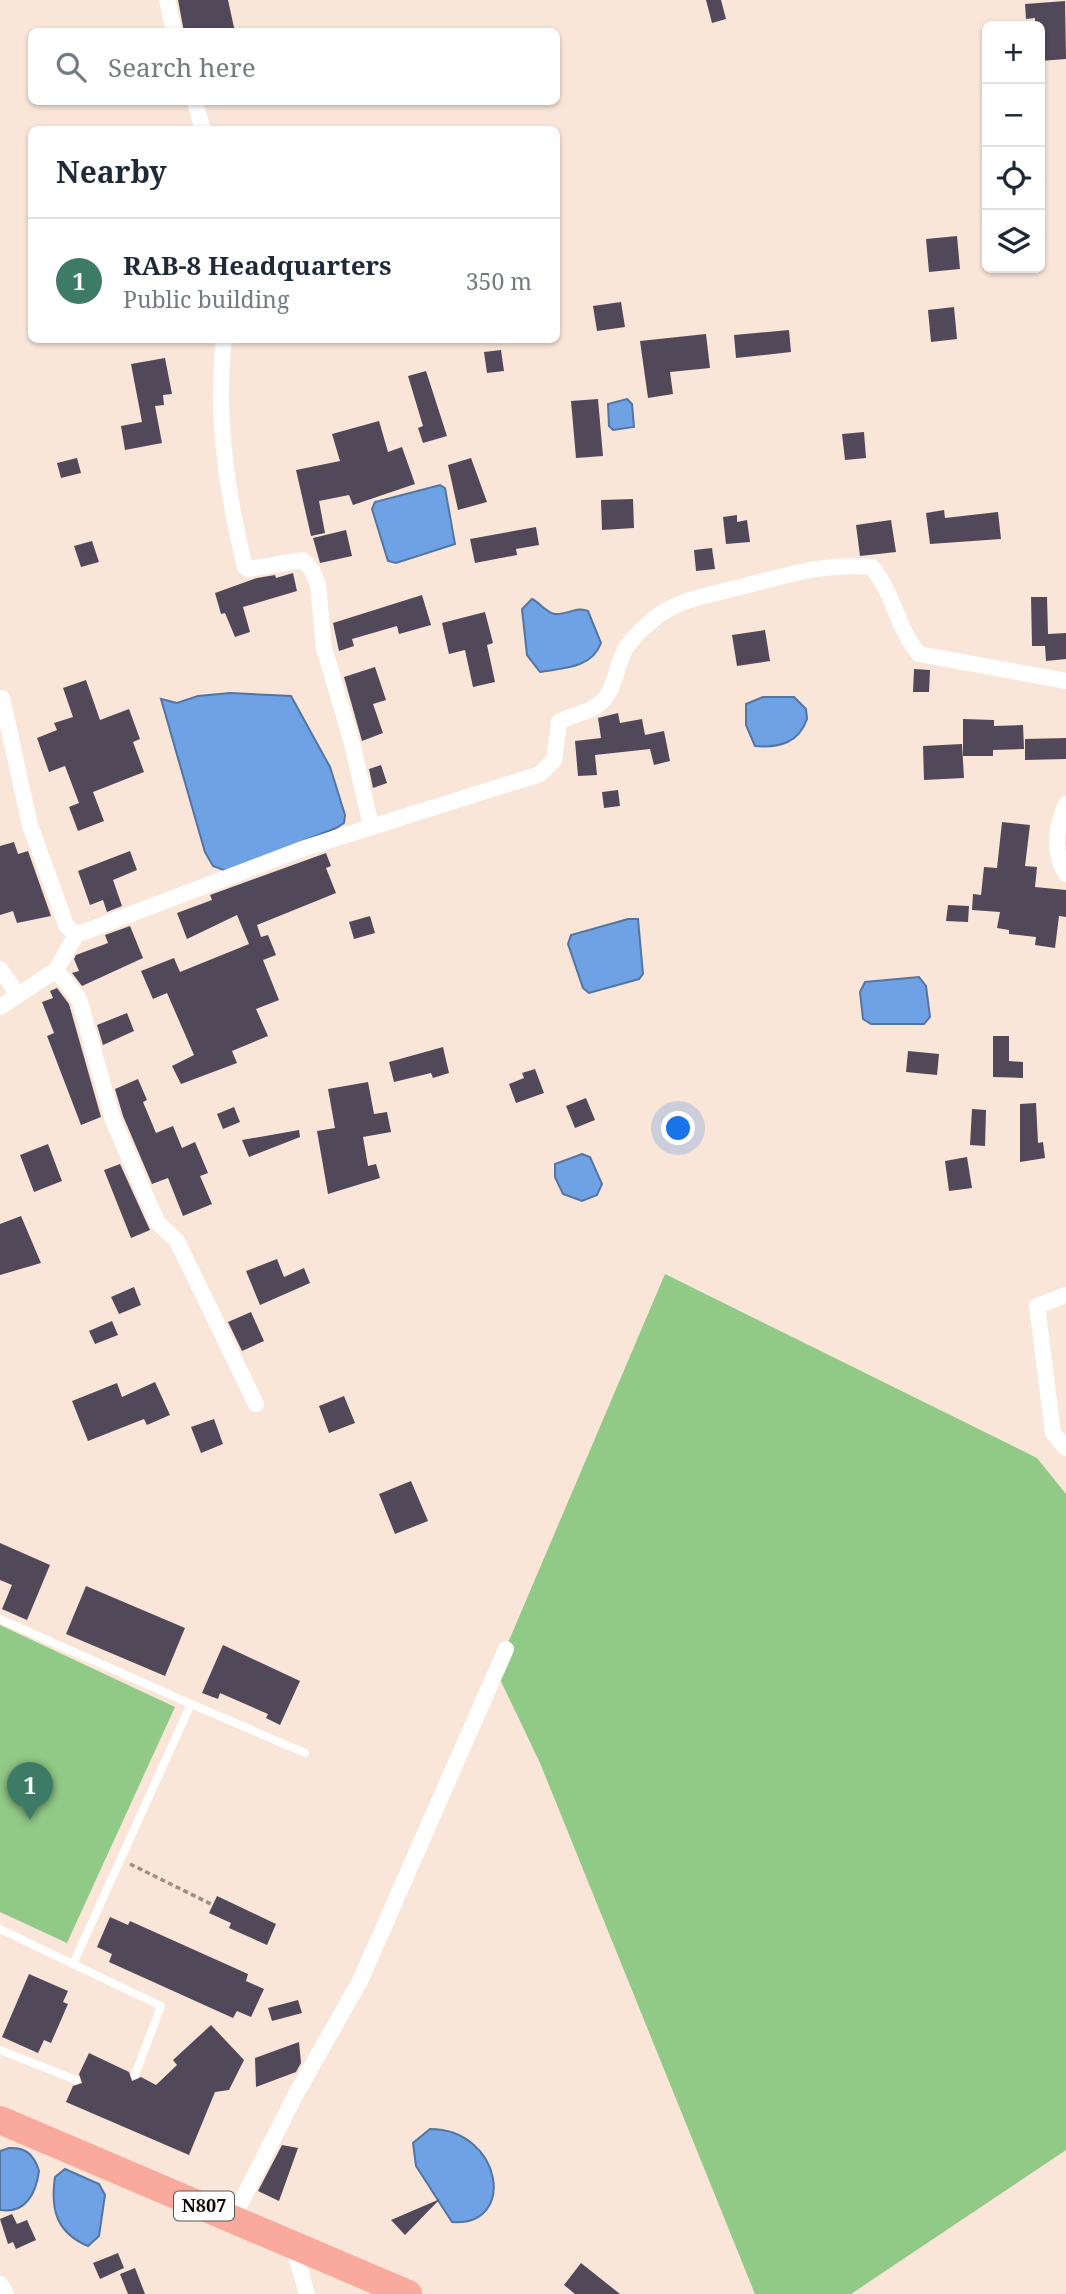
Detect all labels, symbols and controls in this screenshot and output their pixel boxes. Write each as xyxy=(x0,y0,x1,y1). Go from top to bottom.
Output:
map controls xyxy=(982,21,1045,273)
button: + xyxy=(982,21,1045,84)
search box xyxy=(28,28,560,105)
icon: search xyxy=(52,48,90,86)
text: Search here xyxy=(108,49,256,85)
button: − xyxy=(982,84,1045,147)
button: locate xyxy=(982,147,1045,210)
text: Nearby xyxy=(56,151,167,192)
button: layers xyxy=(982,210,1045,273)
text: RAB-8 Headquarters xyxy=(123,247,392,283)
text: 1 xyxy=(73,265,86,297)
text: 350 m xyxy=(466,265,532,297)
text: Public building xyxy=(123,283,289,315)
your location xyxy=(661,1111,695,1145)
pin: 1 xyxy=(7,1762,53,1820)
road number: N807 xyxy=(174,2192,234,2220)

